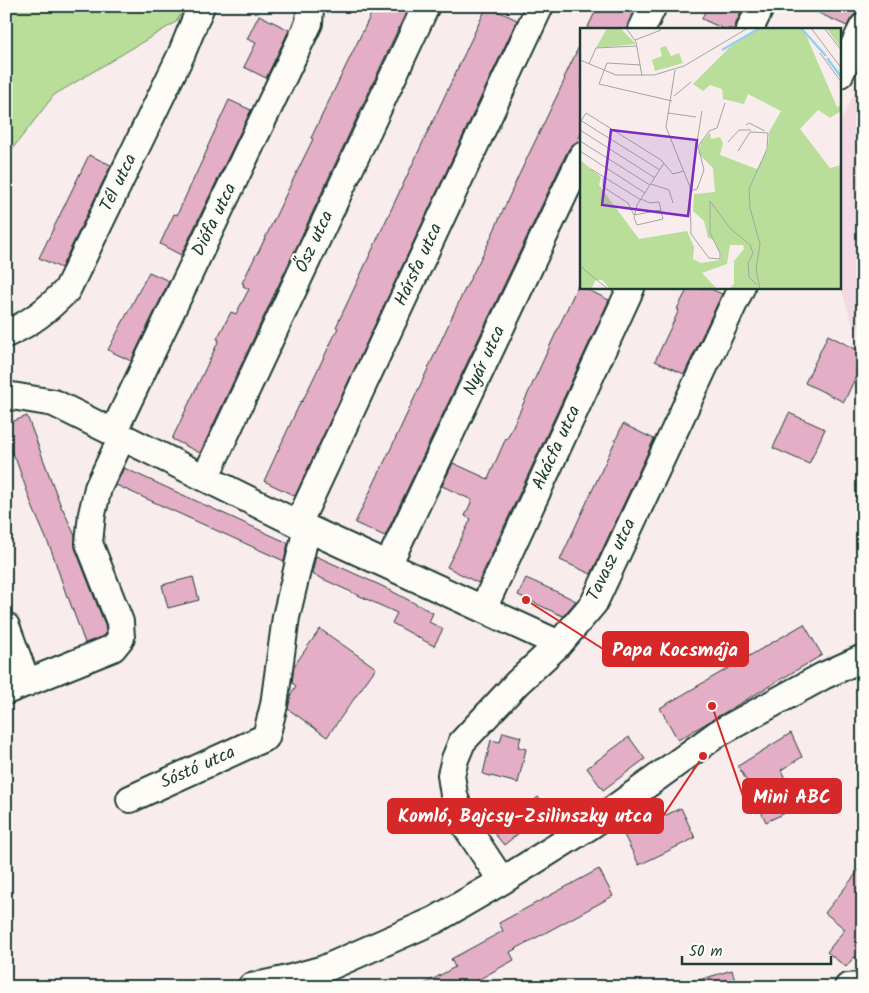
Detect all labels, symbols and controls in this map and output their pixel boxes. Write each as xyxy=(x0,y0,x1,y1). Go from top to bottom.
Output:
inset map xyxy=(580,28,842,289)
street label: Tél utca xyxy=(93,149,145,217)
street label: Diófa utca xyxy=(185,178,245,262)
street label: Ősz utca xyxy=(288,206,342,278)
street label: Hársfa utca xyxy=(387,219,451,311)
street label: Nyár utca xyxy=(456,321,514,401)
street label: Akácfa utca xyxy=(525,401,589,495)
street label: Tavasz utca xyxy=(579,514,645,606)
callout: Papa Kocsmája xyxy=(603,632,748,666)
text: Papa Kocsmája xyxy=(612,636,738,666)
street label: Sóstó utca xyxy=(156,739,240,797)
callout: Mini ABC xyxy=(743,779,841,813)
text: Mini ABC xyxy=(753,783,831,813)
callout: Komló, Bajcsy-Zsilinszky utca xyxy=(388,799,663,833)
text: Komló, Bajcsy-Zsilinszky utca xyxy=(398,802,652,832)
scale bar xyxy=(682,933,830,965)
text: 50 m xyxy=(689,940,723,964)

